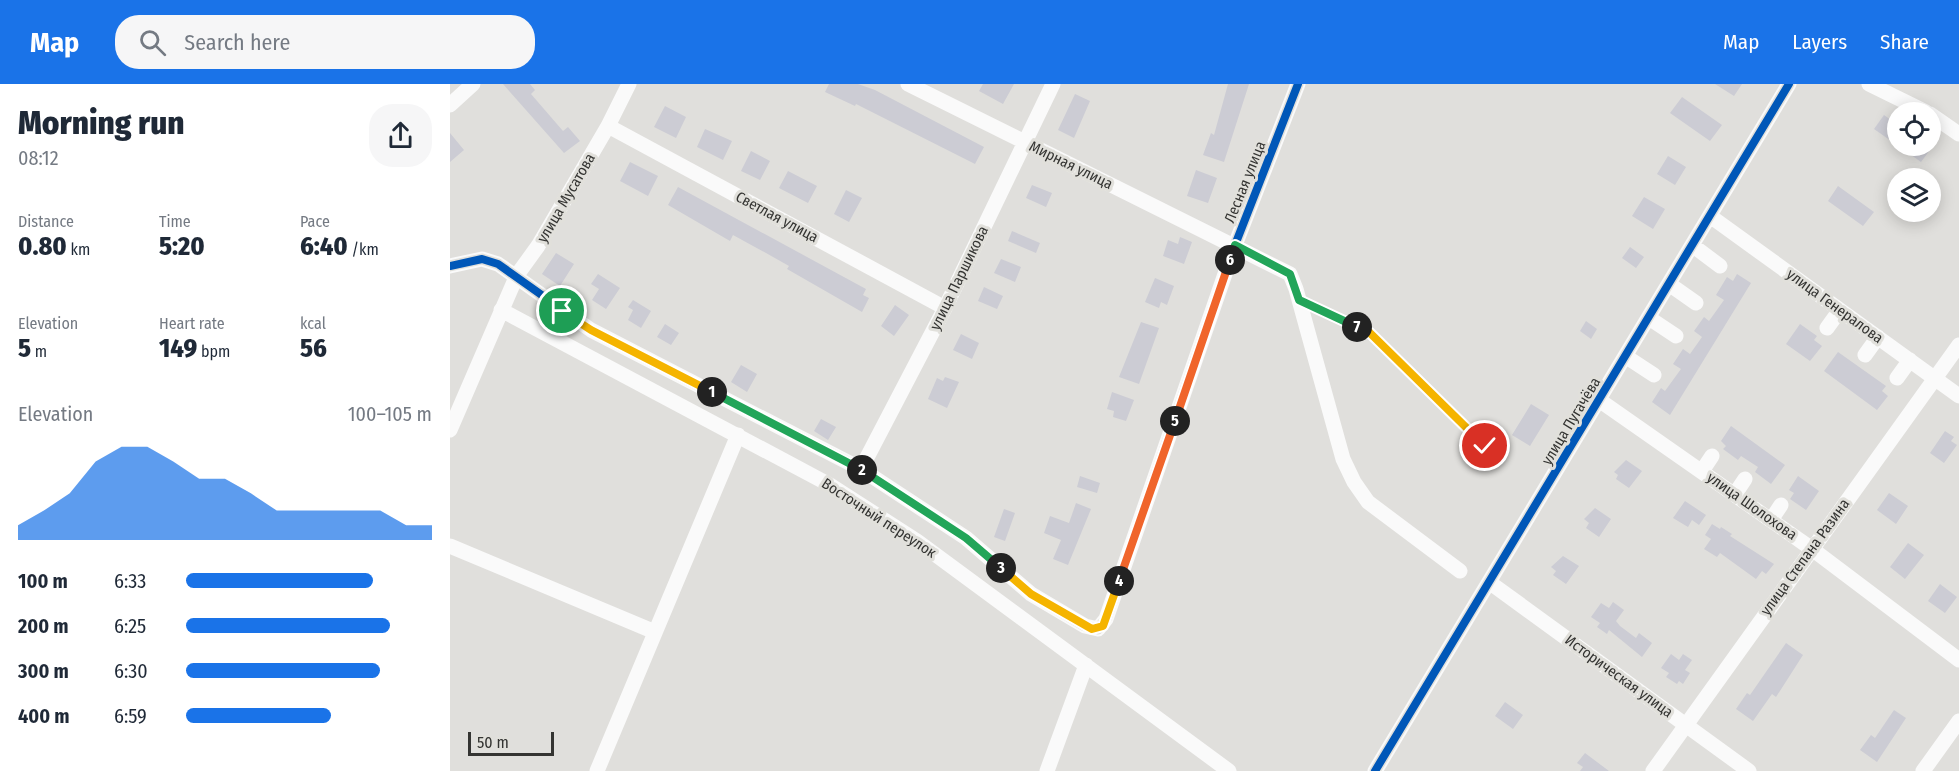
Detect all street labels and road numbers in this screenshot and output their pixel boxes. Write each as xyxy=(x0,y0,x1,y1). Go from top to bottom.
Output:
street label: Мирная улица xyxy=(1026,137,1116,193)
street label: Лесная улица xyxy=(1220,139,1270,225)
street label: улица Мусатова xyxy=(533,150,599,246)
street label: Светлая улица xyxy=(733,188,821,246)
street label: улица Паршикова xyxy=(926,223,992,333)
street label: улица Генералова xyxy=(1783,265,1887,347)
street label: улица Пугачёва xyxy=(1538,374,1604,468)
street label: улица Шолохова xyxy=(1704,468,1800,544)
street label: Восточный переулок xyxy=(818,474,940,562)
street label: улица Степана Разина xyxy=(1757,495,1853,619)
street label: Историческая улица xyxy=(1561,631,1677,721)

